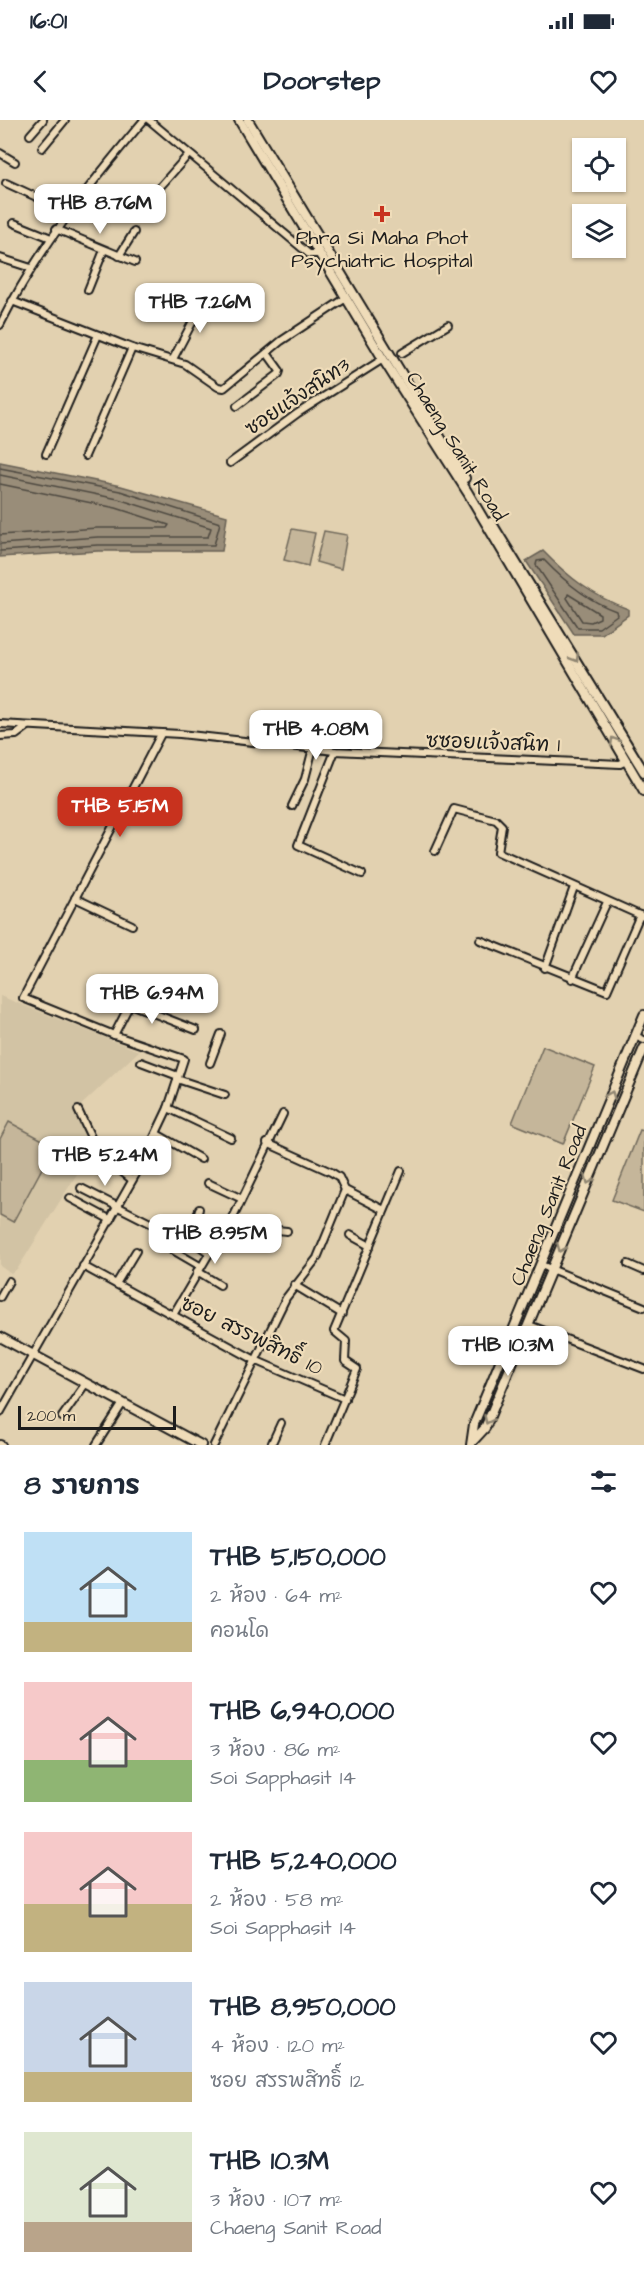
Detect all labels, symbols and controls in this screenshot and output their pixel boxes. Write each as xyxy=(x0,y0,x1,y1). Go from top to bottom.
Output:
text: 16:01 xyxy=(30,6,67,37)
text: Doorstep xyxy=(264,62,380,100)
icon: back xyxy=(24,65,57,98)
icon: heart xyxy=(587,65,620,98)
map controls xyxy=(572,138,626,258)
button: locate xyxy=(572,138,626,192)
pin: THB 8.76M xyxy=(31,184,169,235)
text: THB 8.76M xyxy=(48,189,152,217)
button: layers xyxy=(572,204,626,258)
marker: Phra Si Maha Phot Psychiatric Hospital xyxy=(373,205,391,223)
place label: Phra Si Maha Phot Psychiatric Hospital xyxy=(291,224,473,276)
pin: THB 7.26M xyxy=(131,283,269,334)
text: THB 7.26M xyxy=(149,288,251,316)
street label: ซอยแจ้งสนิท3 xyxy=(239,351,356,442)
street label: Chaeng Sanit Road xyxy=(398,366,513,527)
one-way arrow xyxy=(568,652,579,663)
pin: THB 4.08M xyxy=(247,710,385,761)
text: THB 4.08M xyxy=(263,715,369,743)
street label: ซซอยแจ้งสนิท 1 xyxy=(425,727,561,759)
one-way arrow xyxy=(609,737,621,747)
pin: THB 5.15M xyxy=(51,787,189,838)
text: THB 5.15M xyxy=(71,792,169,820)
pin: THB 6.94M xyxy=(83,974,221,1025)
text: THB 6.94M xyxy=(100,979,204,1007)
one-way arrow xyxy=(604,1090,616,1101)
street label: Chaeng Sanit Road xyxy=(504,1121,595,1290)
pin: THB 5.24M xyxy=(36,1136,174,1187)
text: THB 5.24M xyxy=(52,1141,158,1169)
one-way arrow xyxy=(584,1174,596,1185)
pin: THB 8.95M xyxy=(146,1214,284,1265)
text: THB 8.95M xyxy=(163,1219,267,1247)
one-way arrow xyxy=(556,1242,568,1253)
street label: ซอย สรรพสิทธิ์ 10 xyxy=(176,1285,330,1383)
pin: THB 10.3M xyxy=(439,1326,577,1377)
text: THB 10.3M xyxy=(462,1331,554,1359)
scale bar xyxy=(18,1403,176,1430)
text: 200 m xyxy=(27,1405,75,1427)
one-way arrow xyxy=(483,1414,495,1425)
icon: filters xyxy=(587,1465,620,1498)
text: 8 รายการ xyxy=(24,1468,140,1504)
text: THB 5,150,000 xyxy=(210,1539,386,1575)
icon: home xyxy=(72,1556,144,1628)
icon: heart xyxy=(587,1576,620,1609)
text: 2 ห้อง · 64 m² xyxy=(210,1582,343,1610)
text: คอนโด xyxy=(210,1617,269,1645)
text: THB 6,940,000 xyxy=(210,1693,395,1729)
icon: home xyxy=(72,1706,144,1778)
icon: heart xyxy=(587,1726,620,1759)
text: 3 ห้อง · 86 m² xyxy=(210,1736,341,1764)
text: Soi Sapphasit 14 xyxy=(210,1764,356,1792)
text: THB 5,240,000 xyxy=(210,1843,397,1879)
icon: home xyxy=(72,1856,144,1928)
icon: heart xyxy=(587,1876,620,1909)
text: 2 ห้อง · 58 m² xyxy=(210,1886,343,1914)
text: Soi Sapphasit 14 xyxy=(210,1914,356,1942)
text: THB 8,950,000 xyxy=(210,1989,396,2025)
icon: home xyxy=(72,2006,144,2078)
icon: heart xyxy=(587,2026,620,2059)
text: 4 ห้อง · 120 m² xyxy=(210,2032,345,2060)
text: ซอย สรรพสิทธิ์ 12 xyxy=(210,2067,364,2095)
text: THB 10.3M xyxy=(210,2143,329,2179)
icon: home xyxy=(72,2156,144,2228)
icon: heart xyxy=(587,2176,620,2209)
text: 3 ห้อง · 107 m² xyxy=(210,2186,343,2214)
text: Chaeng Sanit Road xyxy=(210,2214,381,2242)

